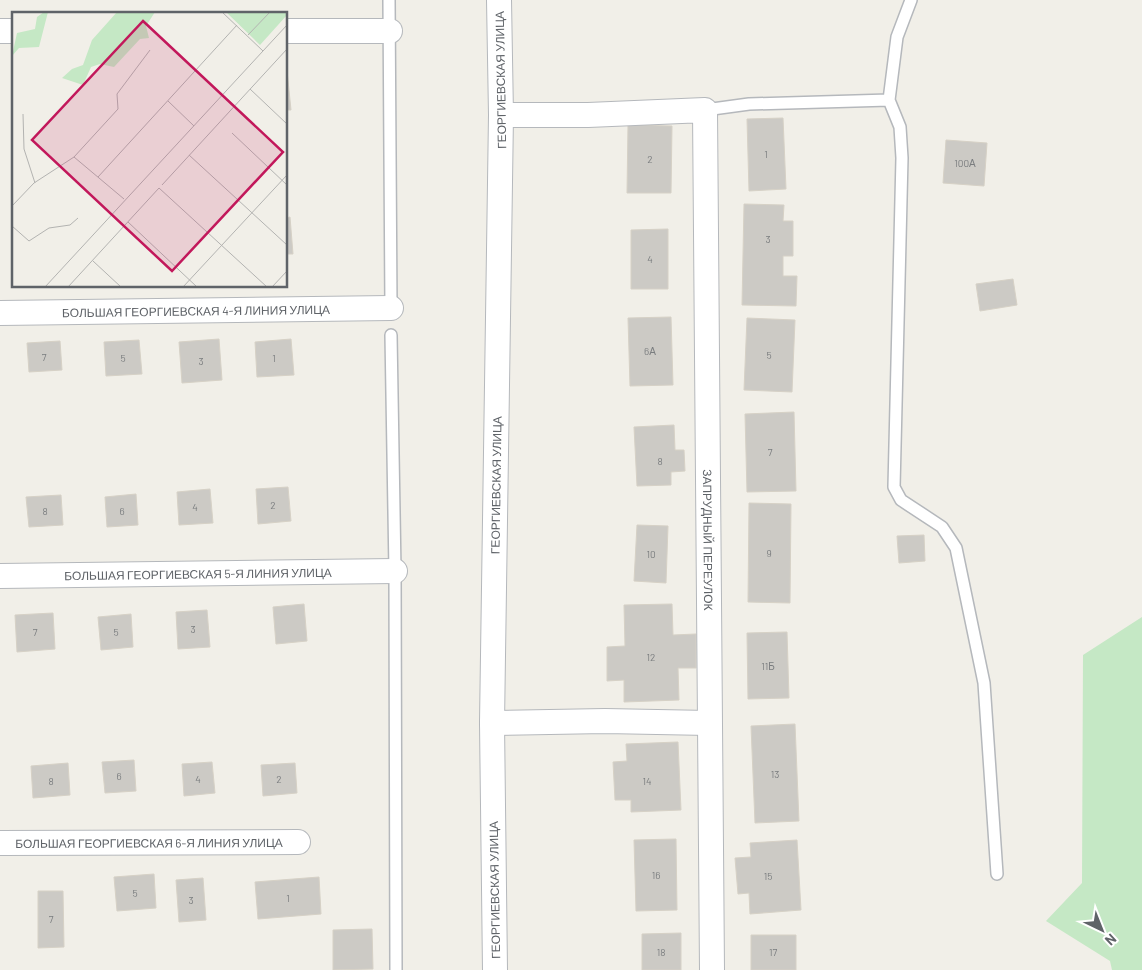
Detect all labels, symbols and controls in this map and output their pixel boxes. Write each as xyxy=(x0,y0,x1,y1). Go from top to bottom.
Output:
street label: ГЕОРГИЕВСКАЯ УЛИЦА xyxy=(492,11,509,149)
inset map xyxy=(12,12,288,288)
house number: 1 xyxy=(764,148,768,160)
house number: 2 xyxy=(647,153,653,165)
house number: 100А xyxy=(954,157,976,169)
house number: 3 xyxy=(765,233,771,245)
house number: 4 xyxy=(647,253,653,265)
street label: БОЛЬШАЯ ГЕОРГИЕВСКАЯ 4-Я ЛИНИЯ УЛИЦА xyxy=(62,302,330,319)
house number: 6А xyxy=(644,345,656,357)
house number: 5 xyxy=(766,349,772,361)
house number: 7 xyxy=(42,351,47,363)
house number: 5 xyxy=(120,352,126,364)
house number: 1 xyxy=(272,352,276,364)
house number: 3 xyxy=(198,355,204,367)
street label: ГЕОРГИЕВСКАЯ УЛИЦА xyxy=(488,416,504,554)
house number: 7 xyxy=(768,446,773,458)
house number: 8 xyxy=(657,455,663,467)
street label: ЗАПРУДНЫЙ ПЕРЕУЛОК xyxy=(700,469,716,611)
house number: 2 xyxy=(270,499,276,511)
house number: 4 xyxy=(192,501,198,513)
house number: 8 xyxy=(42,505,48,517)
house number: 6 xyxy=(119,505,125,517)
house number: 9 xyxy=(766,547,772,559)
house number: 10 xyxy=(646,548,656,560)
street label: БОЛЬШАЯ ГЕОРГИЕВСКАЯ 5-Я ЛИНИЯ УЛИЦА xyxy=(64,565,332,582)
house number: 3 xyxy=(190,623,196,635)
house number: 7 xyxy=(33,626,38,638)
house number: 5 xyxy=(113,626,119,638)
house number: 12 xyxy=(647,651,655,663)
house number: 11Б xyxy=(761,660,775,672)
house number: 13 xyxy=(771,768,779,780)
house number: 6 xyxy=(116,770,122,782)
house number: 4 xyxy=(195,773,201,785)
house number: 2 xyxy=(276,773,282,785)
house number: 8 xyxy=(48,775,54,787)
house number: 14 xyxy=(642,775,652,787)
street label: ГЕОРГИЕВСКАЯ УЛИЦА xyxy=(486,821,503,959)
street label: БОЛЬШАЯ ГЕОРГИЕВСКАЯ 6-Я ЛИНИЯ УЛИЦА xyxy=(15,835,283,850)
house number: 16 xyxy=(652,869,660,881)
house number: 15 xyxy=(764,870,772,882)
house number: 5 xyxy=(132,887,138,899)
house number: 1 xyxy=(286,892,290,904)
house number: 3 xyxy=(188,894,194,906)
north arrow xyxy=(1077,905,1127,955)
house number: 7 xyxy=(49,913,54,925)
text: N xyxy=(1102,930,1120,949)
house number: 18 xyxy=(657,946,665,958)
house number: 17 xyxy=(769,946,777,958)

